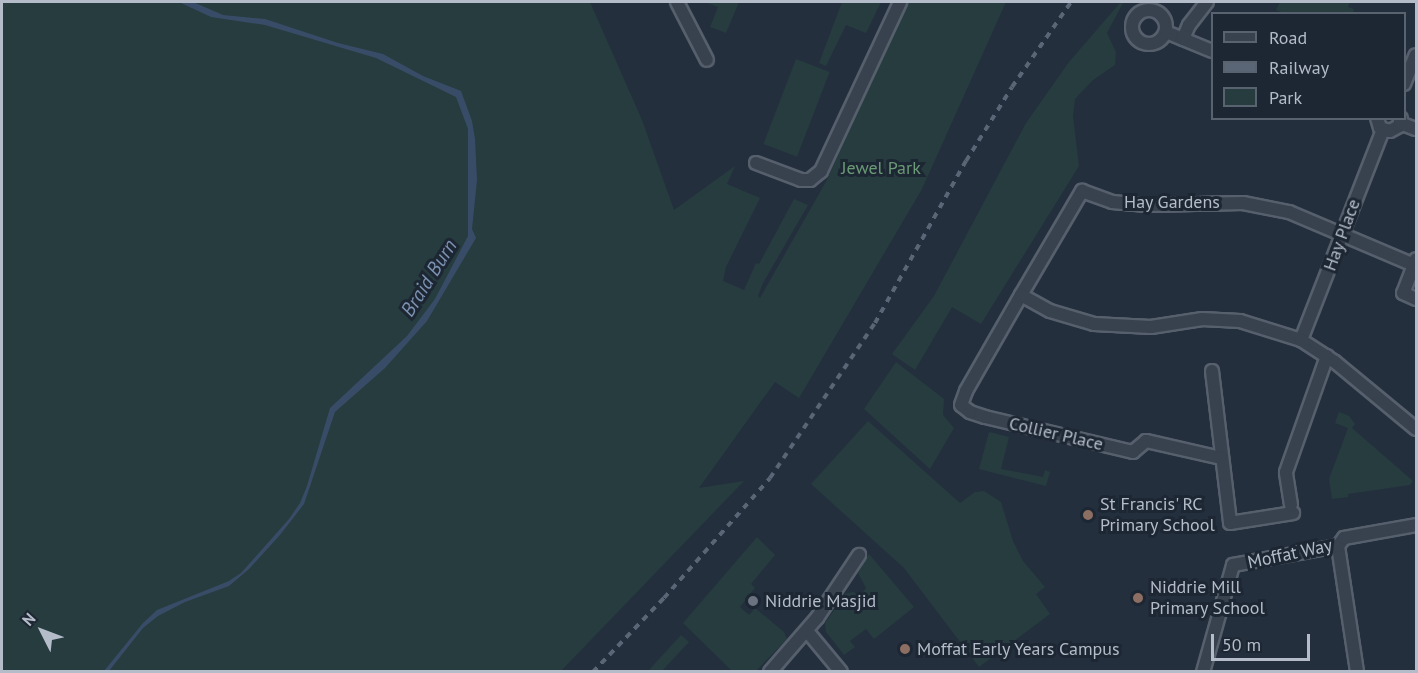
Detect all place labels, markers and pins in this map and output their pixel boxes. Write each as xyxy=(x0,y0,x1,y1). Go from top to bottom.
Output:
place label: St Francis' RC Primary School xyxy=(1100,494,1215,536)
marker: St Francis' RC Primary School xyxy=(1081,508,1095,522)
place label: Niddrie Mill Primary School xyxy=(1150,577,1265,620)
place label: Niddrie Masjid xyxy=(765,590,876,612)
marker: Niddrie Mill Primary School xyxy=(1131,591,1145,605)
marker: Niddrie Masjid xyxy=(746,594,760,608)
place label: Moffat Early Years Campus xyxy=(917,638,1121,660)
marker: Moffat Early Years Campus xyxy=(898,642,912,656)

